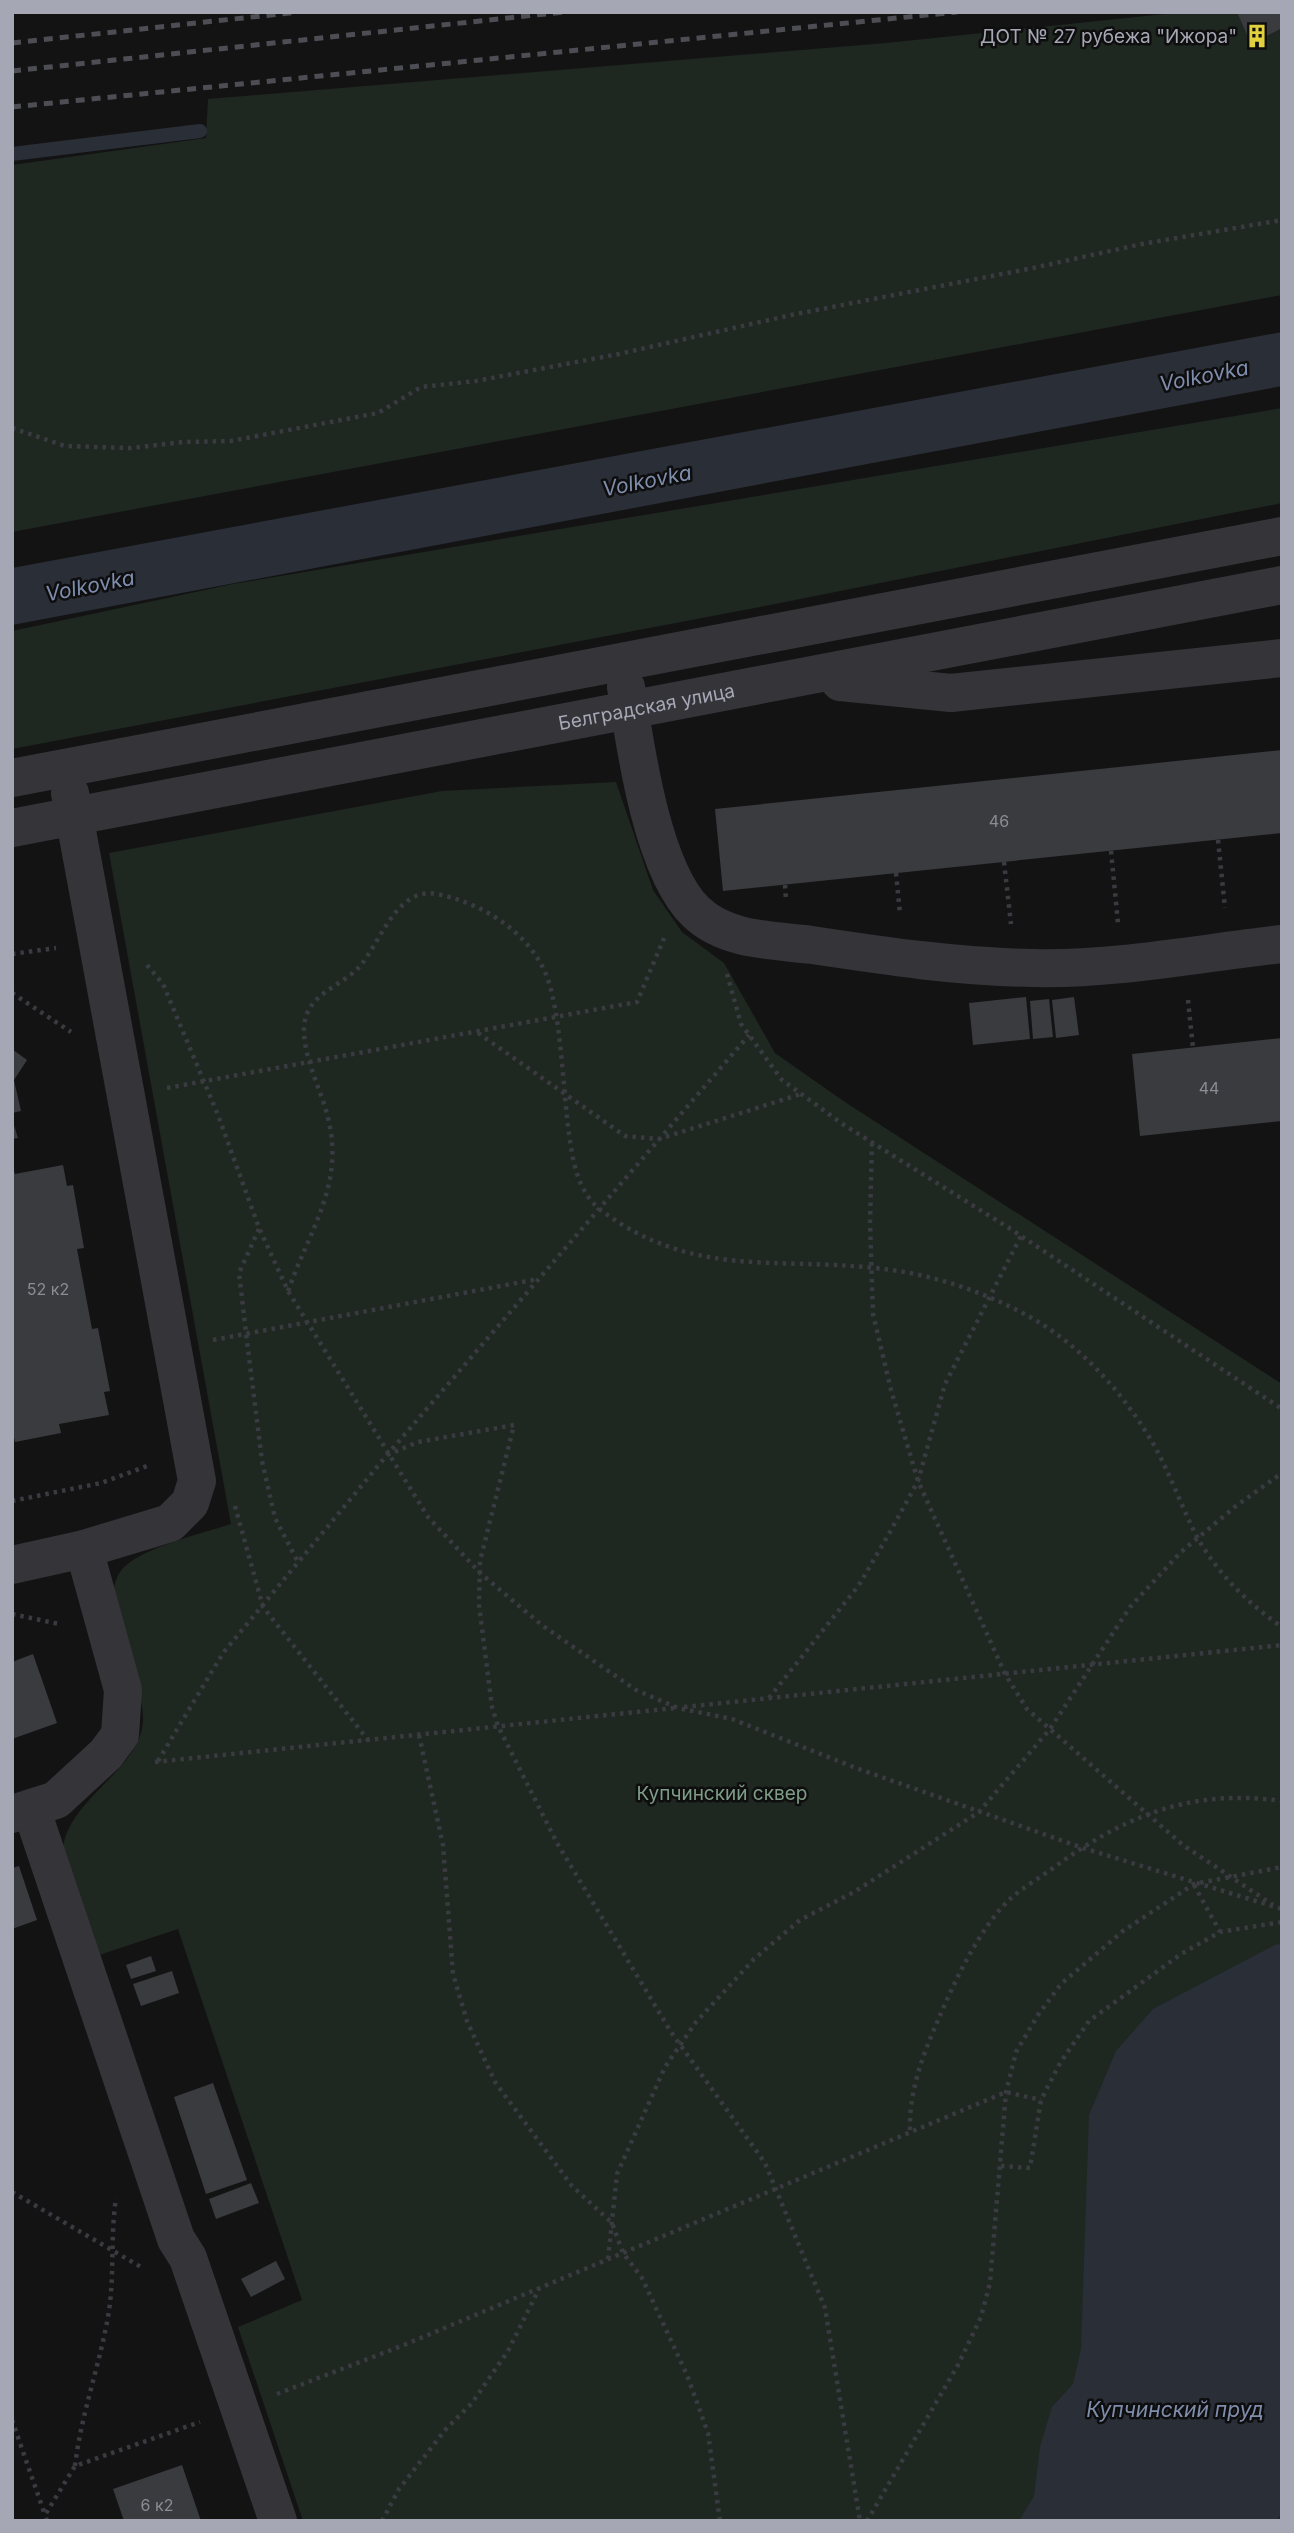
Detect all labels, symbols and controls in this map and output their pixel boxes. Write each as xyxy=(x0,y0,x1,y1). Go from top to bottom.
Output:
building icon: ДОТ № 27 рубежа "Ижора" xyxy=(1243,22,1271,50)
place label: ДОТ № 27 рубежа "Ижора" xyxy=(980,25,1237,48)
water label: Volkovka xyxy=(1157,355,1251,396)
water label: Volkovka xyxy=(600,460,694,501)
water label: Volkovka xyxy=(43,565,137,606)
street label: Белградская улица xyxy=(556,679,737,735)
house number: 46 xyxy=(989,811,1009,831)
house number: 44 xyxy=(1199,1078,1219,1098)
house number: 52 к2 xyxy=(27,1279,69,1299)
park label: Купчинский сквер xyxy=(637,1782,807,1805)
water label: Купчинский пруд xyxy=(1086,2397,1264,2422)
house number: 6 к2 xyxy=(141,2495,173,2515)

